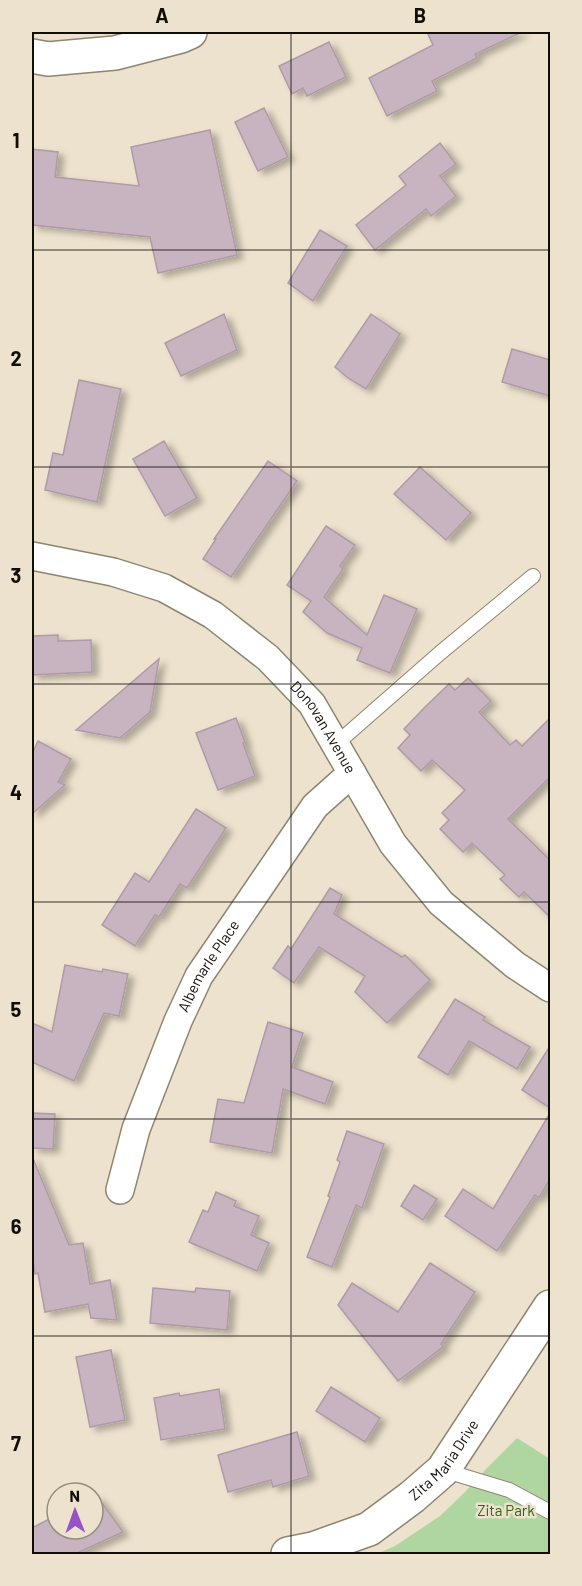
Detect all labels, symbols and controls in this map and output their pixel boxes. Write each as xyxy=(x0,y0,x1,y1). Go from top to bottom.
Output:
text: A xyxy=(155,3,169,27)
text: B xyxy=(414,3,426,27)
text: 1 xyxy=(12,128,20,152)
text: 2 xyxy=(10,346,22,370)
text: 3 xyxy=(11,563,21,587)
street label: Donovan Avenue xyxy=(287,677,360,776)
text: 4 xyxy=(10,780,22,804)
street label: Albemarle Place xyxy=(174,916,243,1015)
text: 5 xyxy=(11,997,22,1021)
text: 6 xyxy=(11,1214,22,1238)
street label: Zita Maria Drive xyxy=(405,1416,482,1503)
text: 7 xyxy=(11,1431,21,1455)
north arrow xyxy=(45,1481,105,1541)
text: N xyxy=(69,1486,80,1505)
park label: Zita Park xyxy=(477,1501,535,1519)

